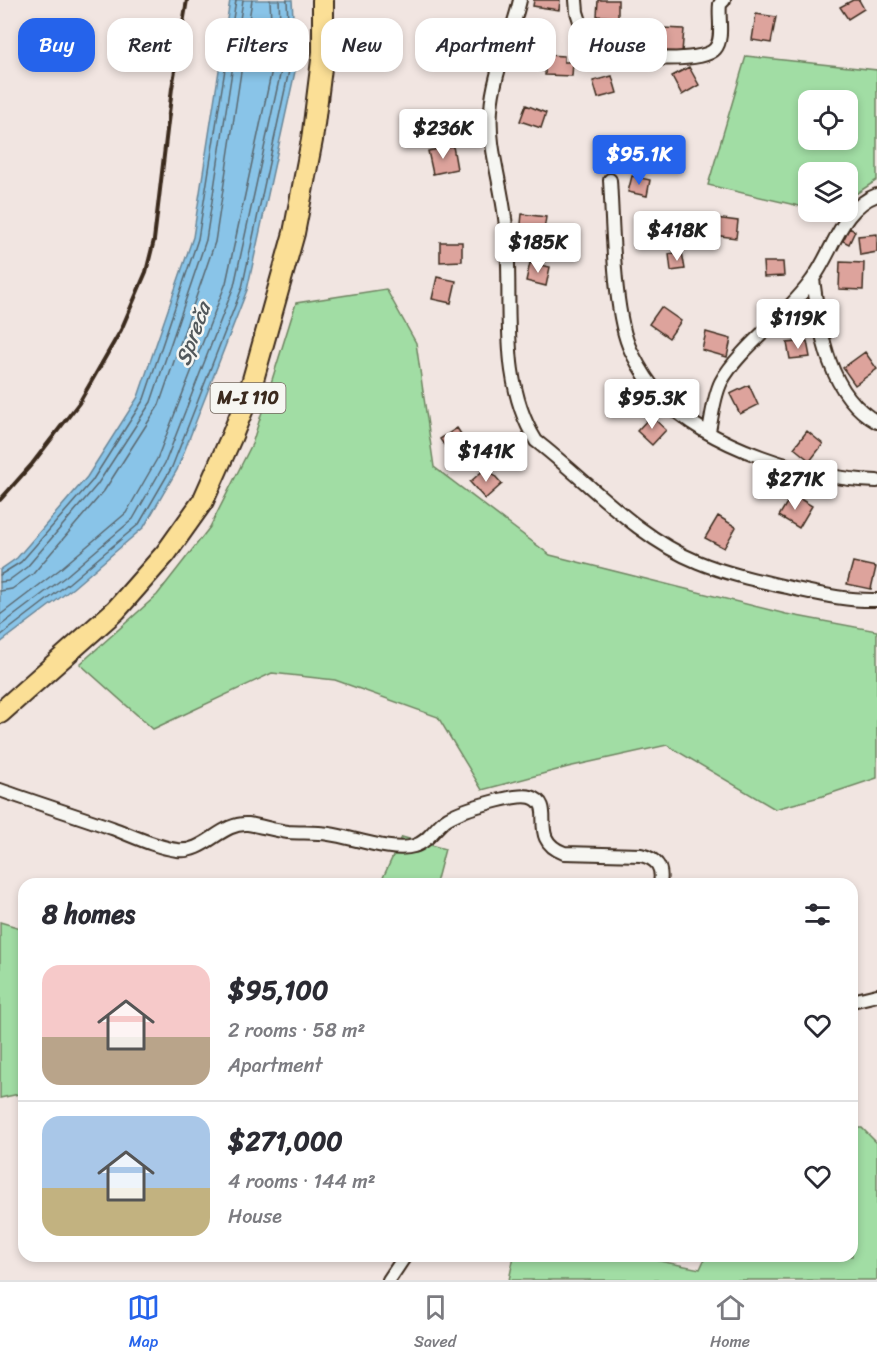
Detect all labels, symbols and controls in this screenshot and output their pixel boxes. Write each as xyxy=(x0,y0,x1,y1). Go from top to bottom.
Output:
chip: Buy xyxy=(18,18,95,72)
chip: Rent xyxy=(107,18,193,72)
chip: Filters xyxy=(205,18,309,72)
chip: New xyxy=(321,18,403,72)
chip: Apartment xyxy=(415,18,556,72)
chip: House xyxy=(568,18,667,72)
map controls xyxy=(798,90,858,222)
button: locate xyxy=(798,90,858,150)
pin: $236K xyxy=(401,109,485,160)
text: $236K xyxy=(413,111,473,146)
pin: $95.1K xyxy=(590,135,688,186)
text: $95.1K xyxy=(607,137,671,172)
button: layers xyxy=(798,162,858,222)
pin: $418K xyxy=(635,211,719,262)
text: $418K xyxy=(648,213,706,248)
pin: $185K xyxy=(496,223,580,274)
text: $185K xyxy=(509,225,567,260)
water label: Spreča xyxy=(164,295,223,371)
pin: $119K xyxy=(756,299,840,350)
text: $119K xyxy=(770,301,826,336)
pin: $95.3K xyxy=(603,379,701,430)
text: $95.3K xyxy=(618,381,686,416)
road number: M-I 110 xyxy=(210,383,286,413)
pin: $141K xyxy=(444,432,528,483)
text: $141K xyxy=(458,434,514,469)
pin: $271K xyxy=(753,460,837,511)
text: $271K xyxy=(766,462,824,497)
text: 8 homes xyxy=(42,891,135,937)
icon: filters xyxy=(801,898,834,931)
text: $95,100 xyxy=(228,967,328,1013)
icon: home xyxy=(90,989,162,1061)
icon: heart xyxy=(801,1009,834,1042)
text: 2 rooms · 58 m² xyxy=(228,1013,365,1048)
text: Apartment xyxy=(228,1048,322,1083)
text: $271,000 xyxy=(228,1118,343,1164)
icon: home xyxy=(90,1140,162,1212)
icon: heart xyxy=(801,1160,834,1193)
text: 4 rooms · 144 m² xyxy=(228,1164,376,1199)
text: House xyxy=(228,1199,282,1234)
tab: Map xyxy=(127,1291,160,1356)
tab: Saved xyxy=(414,1291,456,1356)
tab: Home xyxy=(710,1291,750,1356)

